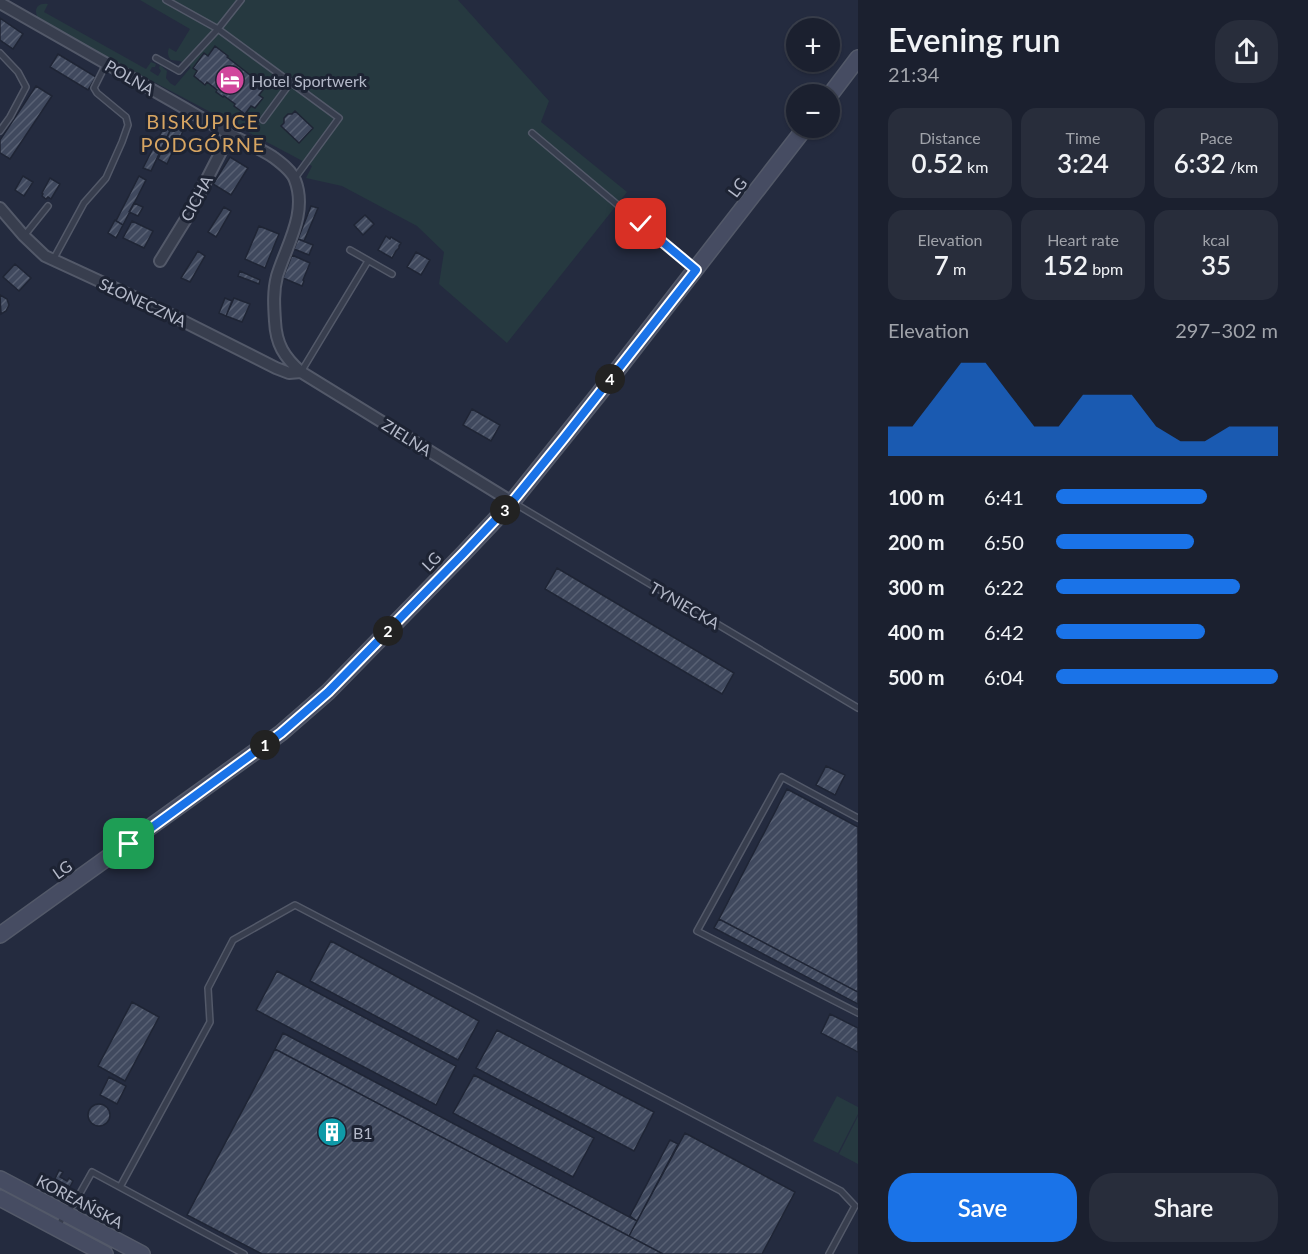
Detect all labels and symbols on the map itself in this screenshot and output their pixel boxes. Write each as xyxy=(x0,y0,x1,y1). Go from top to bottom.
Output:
street label: POLNA xyxy=(102,55,158,99)
hotel icon: Hotel Sportwerk xyxy=(214,64,246,96)
place label: Hotel Sportwerk xyxy=(251,71,368,90)
district label: BISKUPICE PODGÓRNE xyxy=(140,109,266,156)
street label: CICHA xyxy=(176,172,216,224)
street label: LG xyxy=(724,174,750,200)
pin xyxy=(615,198,666,249)
street label: SŁONECZNA xyxy=(96,274,190,331)
pin: 4 xyxy=(595,364,625,394)
street label: ZIELNA xyxy=(379,414,435,460)
pin: 3 xyxy=(490,495,520,525)
street label: LG xyxy=(417,547,445,575)
street label: TYNIECKA xyxy=(647,577,723,633)
pin: 2 xyxy=(373,616,403,646)
pin: 1 xyxy=(250,730,280,760)
pin xyxy=(103,818,154,869)
street label: LG xyxy=(49,856,75,882)
building icon: B1 xyxy=(316,1116,348,1148)
place label: B1 xyxy=(353,1123,373,1142)
street label: KOREAŃSKA xyxy=(34,1170,127,1232)

